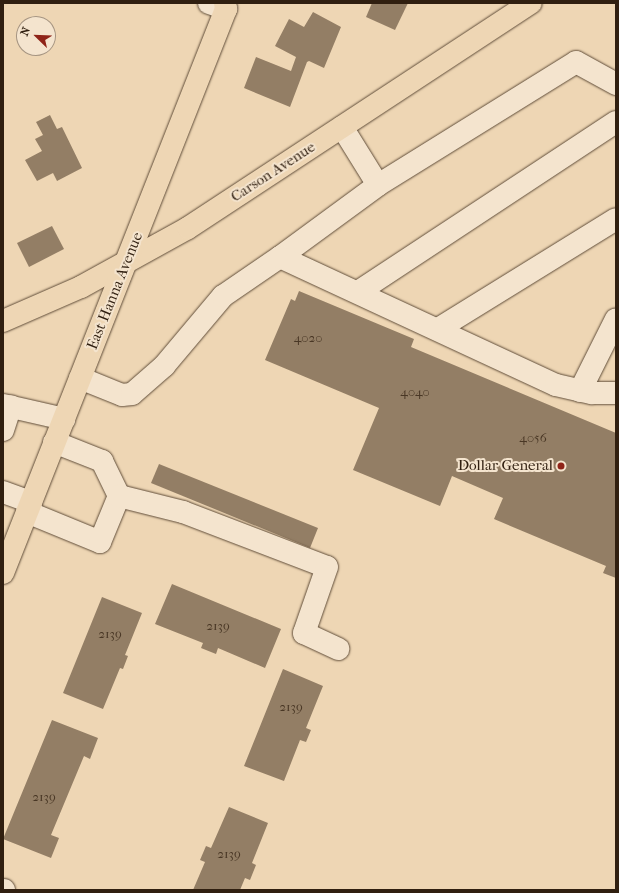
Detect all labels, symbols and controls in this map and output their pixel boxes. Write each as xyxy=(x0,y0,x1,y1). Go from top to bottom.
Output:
north arrow xyxy=(16,16,56,56)
text: N xyxy=(18,25,33,38)
street label: Carson Avenue xyxy=(228,138,318,206)
street label: East Hanna Avenue xyxy=(83,230,147,352)
house number: 4020 xyxy=(294,330,322,346)
house number: 4040 xyxy=(400,384,430,400)
house number: 4056 xyxy=(519,430,547,446)
place label: Dollar General xyxy=(458,457,553,475)
marker: Dollar General xyxy=(556,461,566,471)
house number: 2139 xyxy=(206,618,230,634)
house number: 2139 xyxy=(98,626,122,642)
house number: 2139 xyxy=(279,699,303,715)
house number: 2139 xyxy=(32,789,56,805)
house number: 2139 xyxy=(217,846,241,862)

